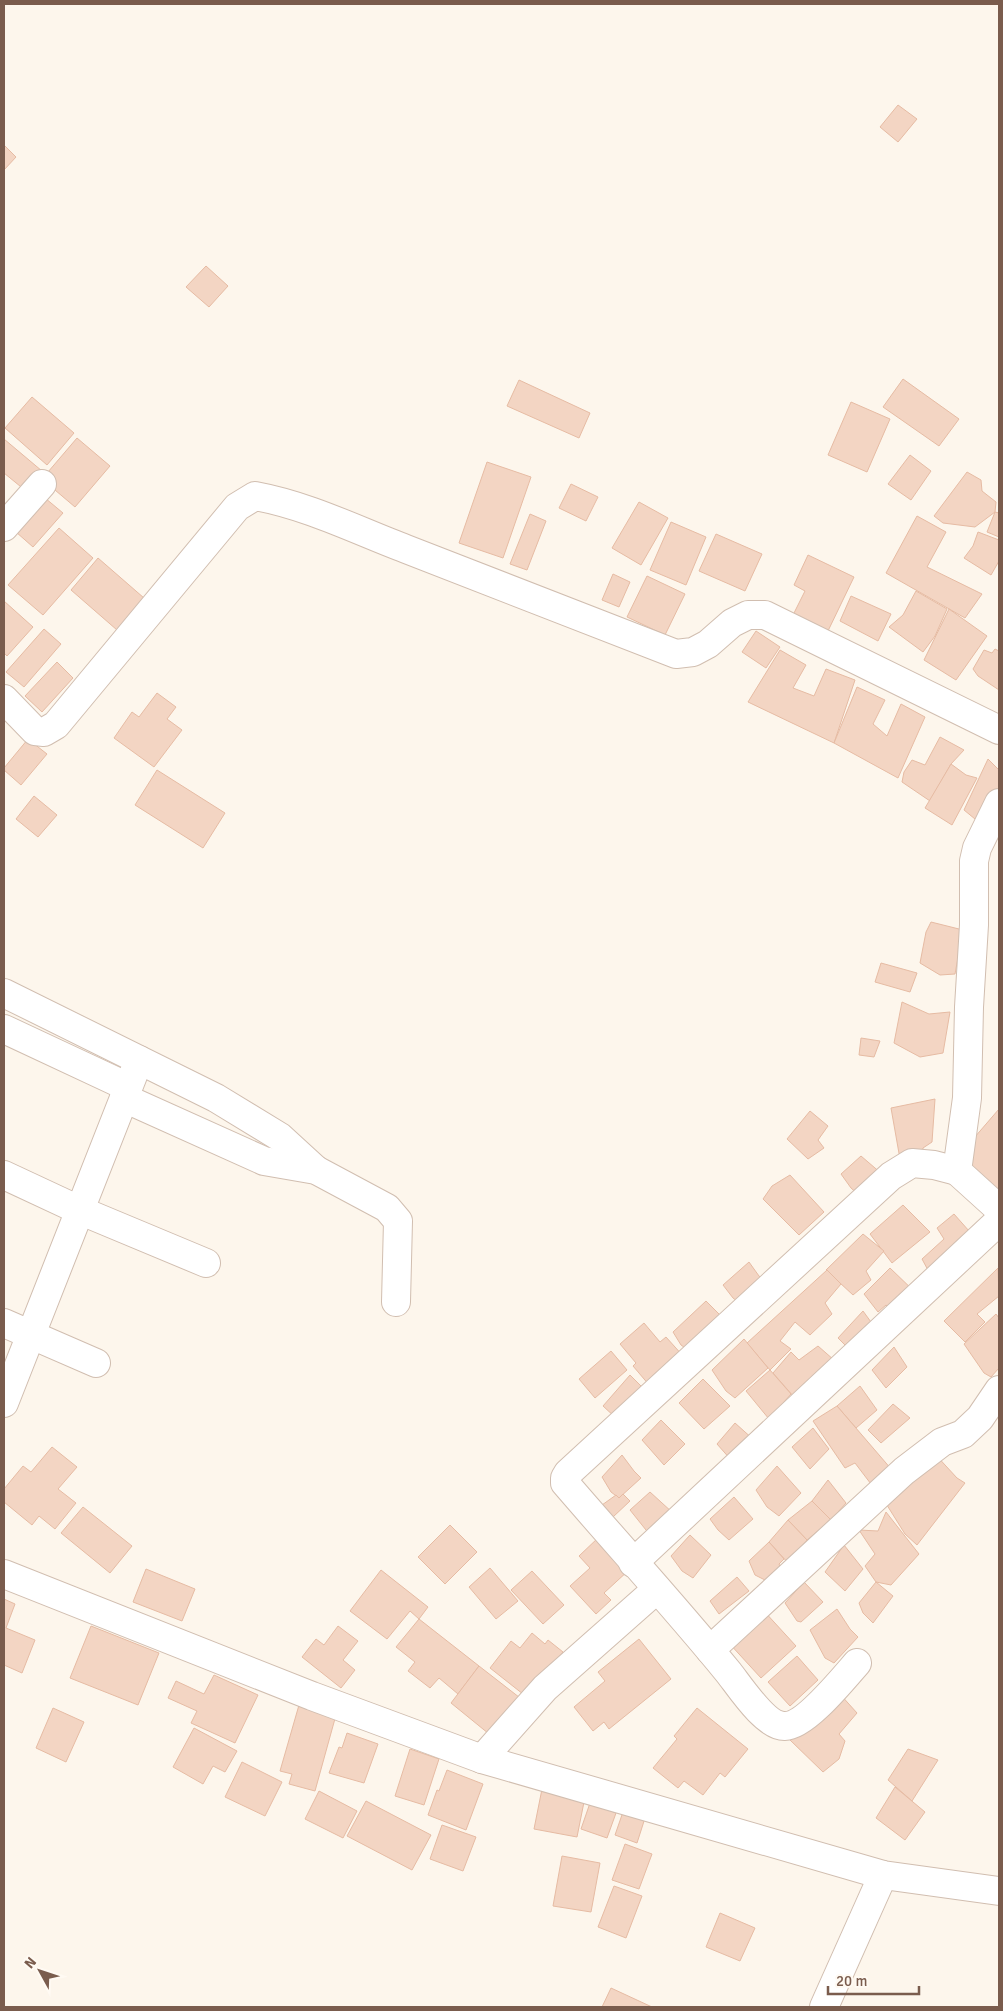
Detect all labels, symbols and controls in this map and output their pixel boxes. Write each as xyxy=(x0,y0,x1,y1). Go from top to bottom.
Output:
north arrow xyxy=(15,1946,65,1996)
text: N xyxy=(21,1954,40,1972)
scale bar xyxy=(828,1964,919,1996)
text: 20 m xyxy=(836,1972,867,1990)

